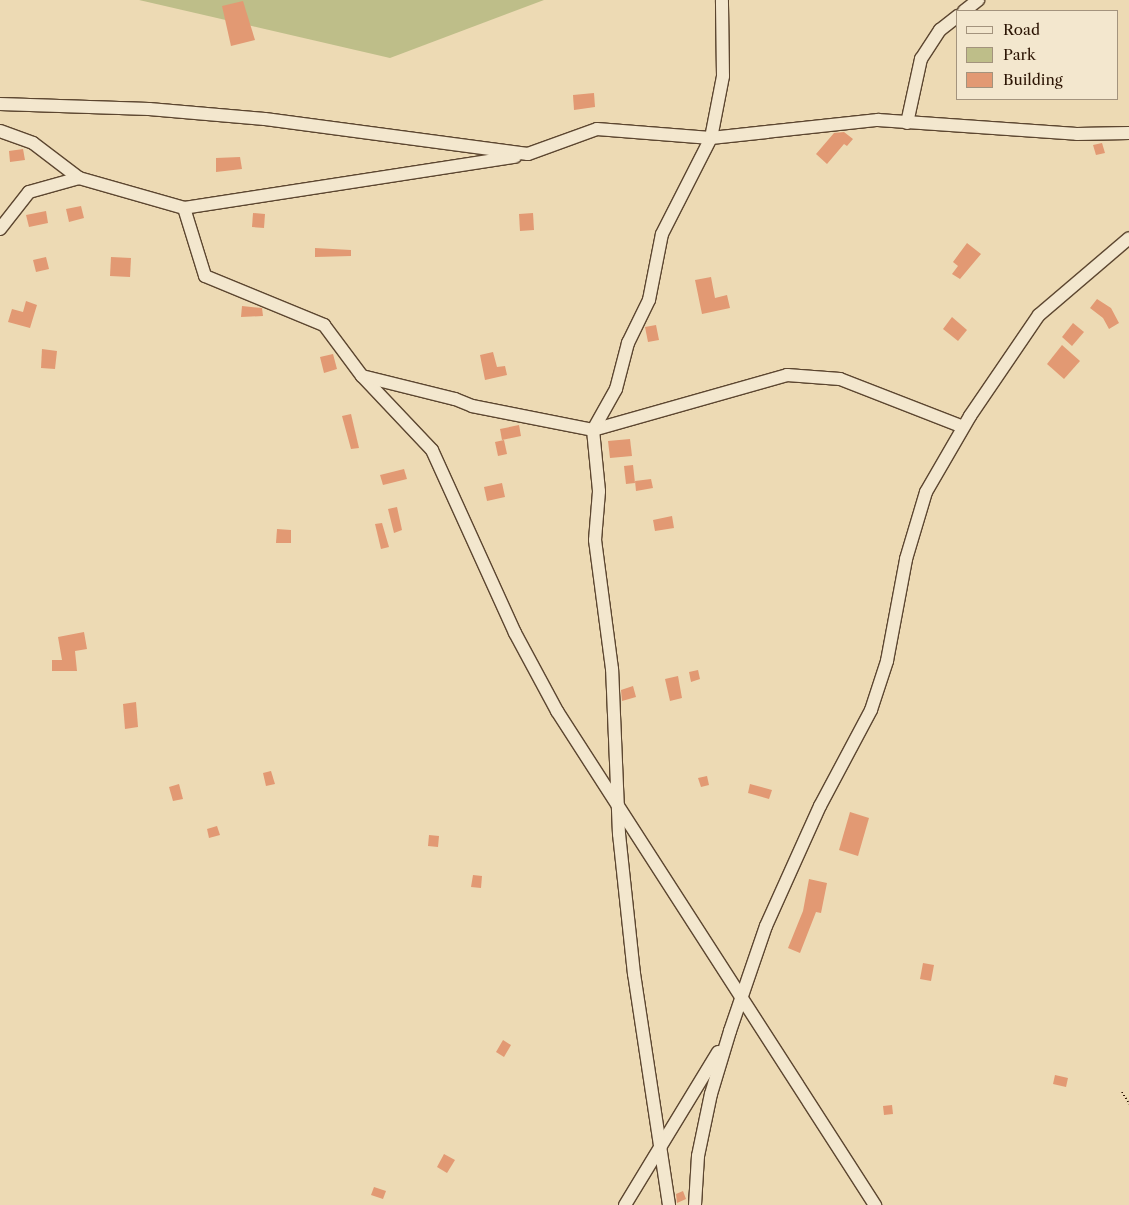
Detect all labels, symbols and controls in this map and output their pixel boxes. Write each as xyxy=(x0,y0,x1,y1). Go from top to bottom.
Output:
legend xyxy=(956,10,1119,100)
text: Road xyxy=(1003,20,1040,39)
text: Park xyxy=(1003,45,1036,64)
text: Building xyxy=(1003,70,1063,89)

